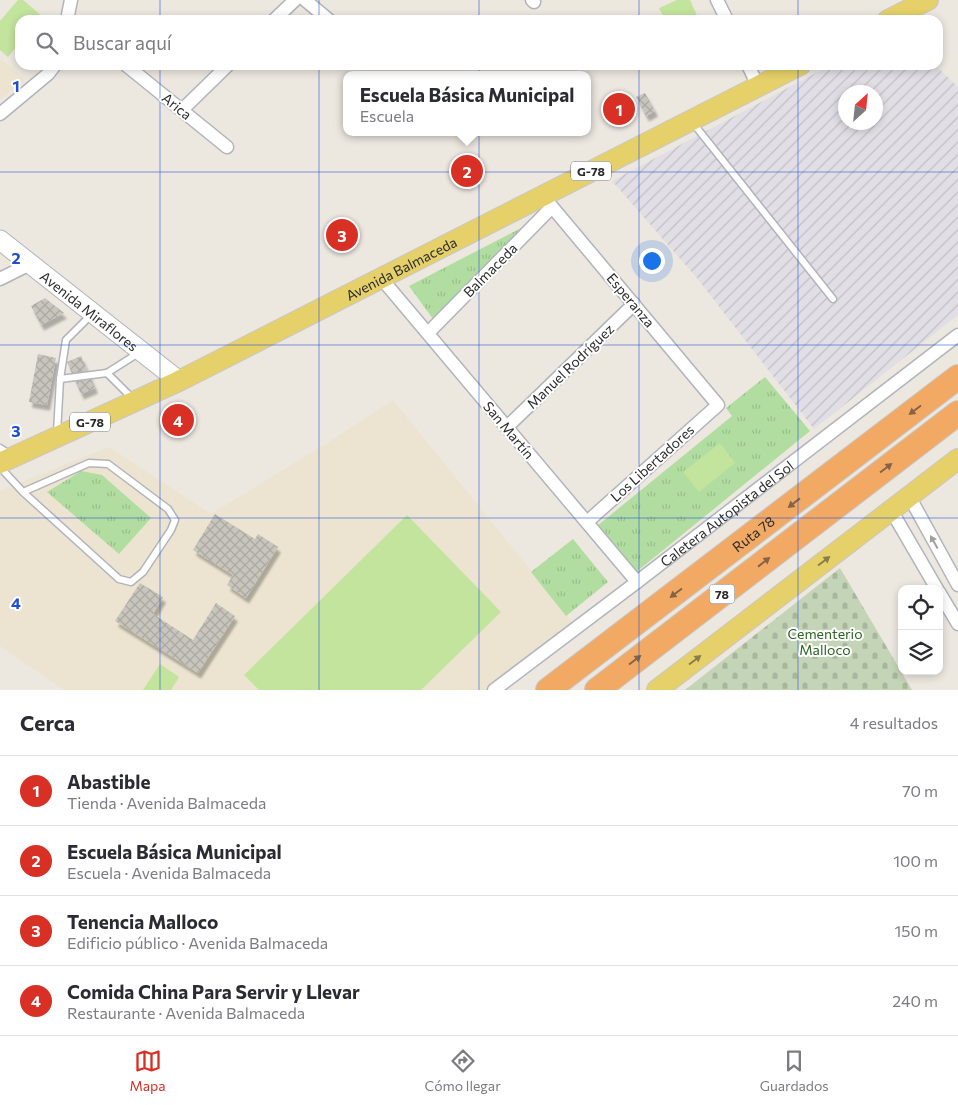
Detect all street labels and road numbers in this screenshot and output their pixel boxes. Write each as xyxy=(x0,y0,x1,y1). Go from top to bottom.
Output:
street label: Arica xyxy=(159,89,195,123)
road number: G-78 xyxy=(571,162,611,180)
street label: Avenida Balmaceda xyxy=(343,233,459,303)
street label: Balmaceda xyxy=(460,240,520,300)
street label: Avenida Miraflores xyxy=(37,267,142,354)
street label: Esperanza xyxy=(603,269,659,331)
street label: Manuel Rodríguez xyxy=(523,320,617,412)
street label: San Martín xyxy=(480,398,538,462)
road number: G-78 xyxy=(70,412,110,432)
street label: Los Libertadores xyxy=(607,421,697,505)
street label: Caletera Autopista del Sol xyxy=(656,457,796,570)
street label: Ruta 78 xyxy=(729,512,778,555)
road number: 78 xyxy=(710,584,734,604)

